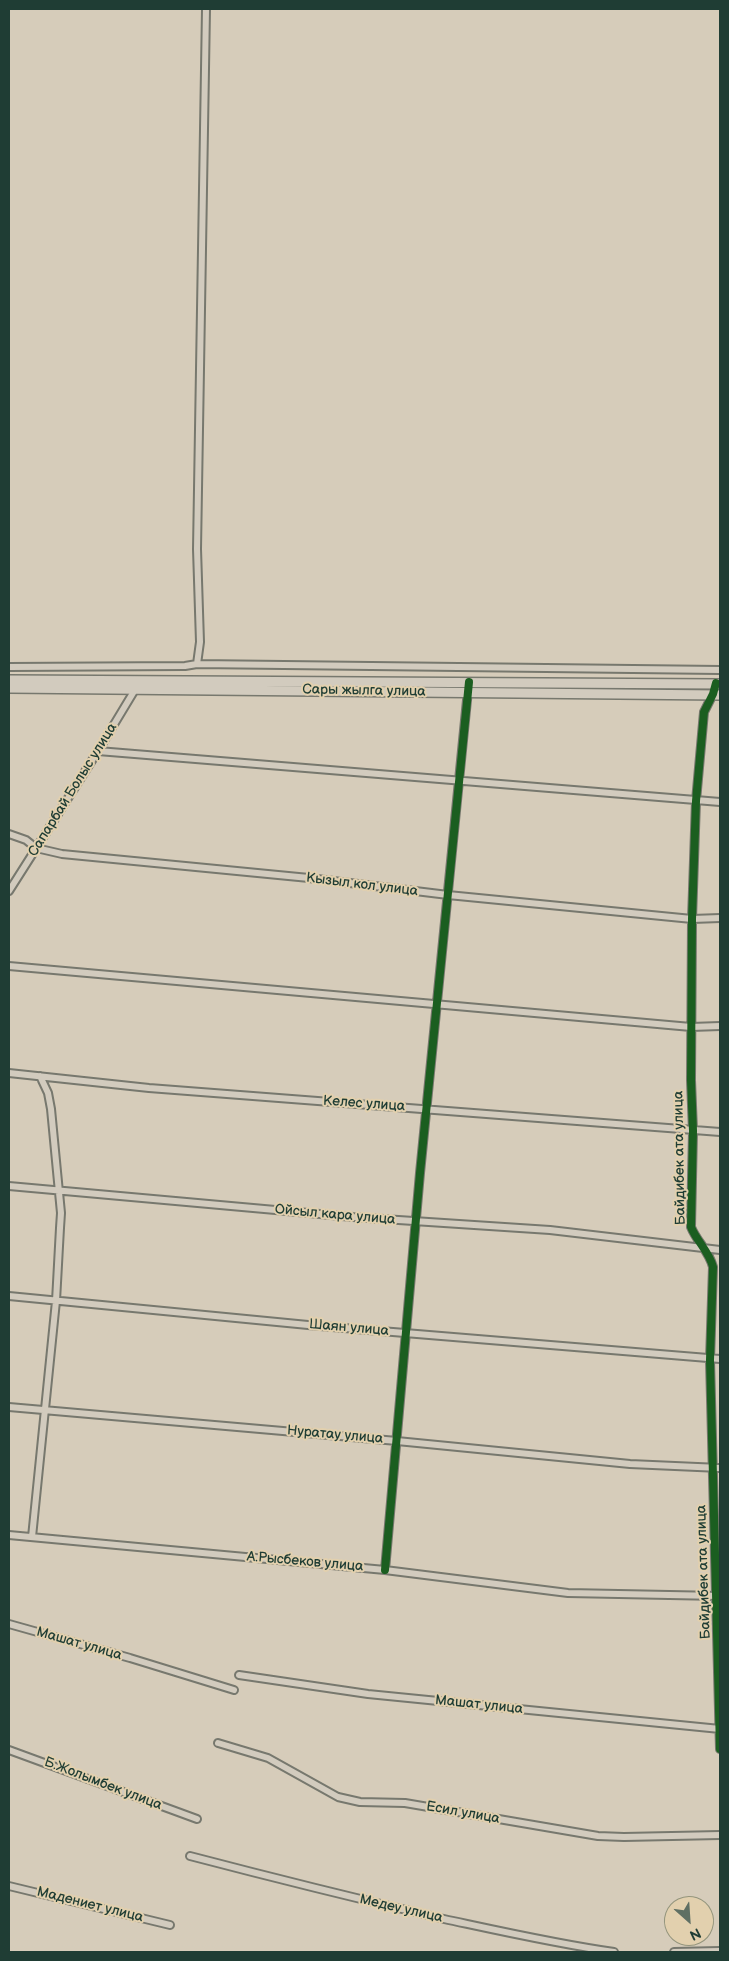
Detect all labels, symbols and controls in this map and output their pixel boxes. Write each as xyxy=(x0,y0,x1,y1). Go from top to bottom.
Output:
street label: Сары жылга улица xyxy=(302,682,426,700)
street label: Сапарбай Болыс улица xyxy=(25,720,121,860)
street label: Кызыл кол улица xyxy=(305,870,419,900)
street label: Байдибек ата улица xyxy=(670,1091,690,1225)
street label: Келес улица xyxy=(323,1093,405,1115)
street label: Ойсыл кара улица xyxy=(274,1201,396,1229)
street label: Шаян улица xyxy=(308,1316,390,1340)
street label: Нуратау улица xyxy=(286,1422,384,1448)
street label: Байдибек ата улица xyxy=(693,1505,715,1639)
street label: А.Рысбеков улица xyxy=(246,1549,364,1575)
street label: Машат улица xyxy=(34,1624,124,1664)
street label: Машат улица xyxy=(434,1692,524,1718)
street label: Б.Жолымбек улица xyxy=(42,1754,164,1814)
street label: Есил улица xyxy=(425,1798,501,1828)
street label: Мадениет улица xyxy=(35,1884,145,1926)
street label: Медеу улица xyxy=(358,1891,444,1927)
north arrow xyxy=(664,1896,714,1946)
text: N xyxy=(687,1924,704,1944)

